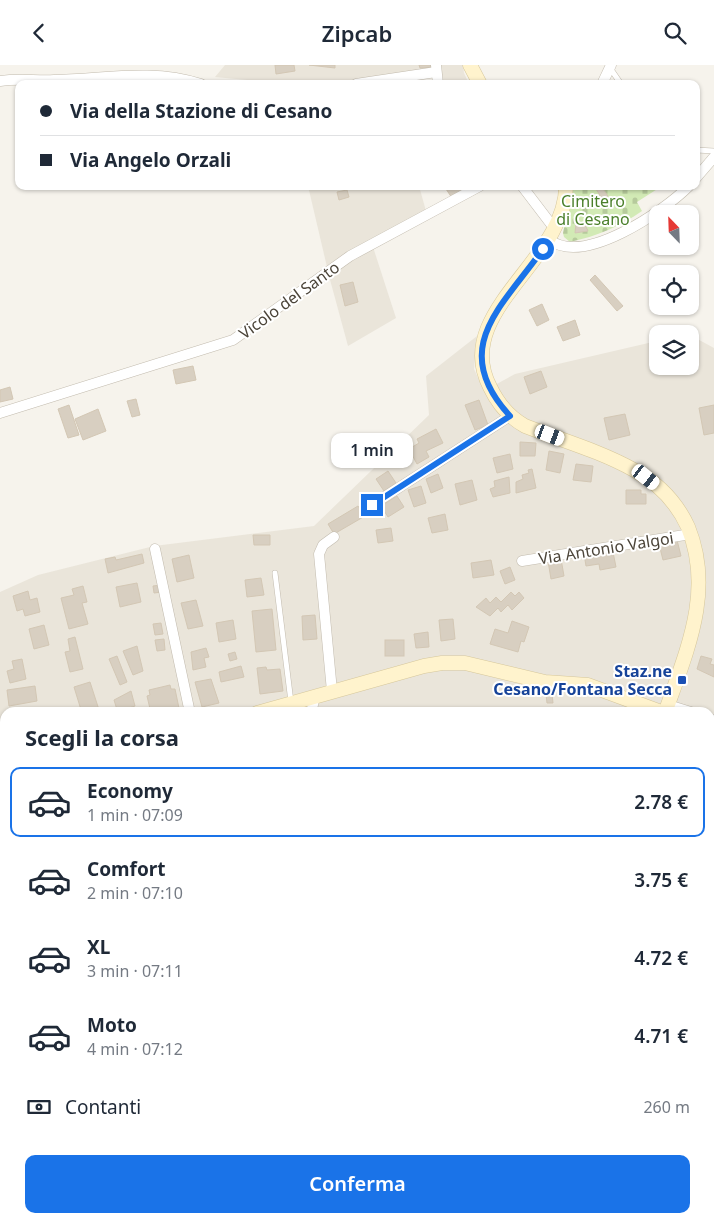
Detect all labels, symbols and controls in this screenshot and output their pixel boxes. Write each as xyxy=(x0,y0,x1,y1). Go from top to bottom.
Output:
text: Zipcab xyxy=(322,18,392,48)
icon: back xyxy=(25,19,53,47)
icon: search xyxy=(661,19,689,47)
text: Via della Stazione di Cesano xyxy=(70,98,332,124)
text: Via Angelo Orzali xyxy=(70,147,231,173)
park label: Cimitero di Cesano xyxy=(556,190,630,230)
north arrow xyxy=(649,205,699,255)
map controls xyxy=(649,205,699,375)
route start xyxy=(532,238,554,260)
street label: Vicolo del Santo xyxy=(234,256,344,344)
button: locate xyxy=(649,265,699,315)
button: layers xyxy=(649,325,699,375)
car xyxy=(533,423,566,447)
callout: 1 min xyxy=(331,433,413,467)
text: 1 min xyxy=(350,439,394,461)
car xyxy=(629,462,662,492)
route end xyxy=(361,494,383,516)
street label: Via Antonio Valgoi xyxy=(537,526,675,570)
place label: Staz.ne Cesano/Fontana Secca xyxy=(493,660,672,700)
marker: Staz.ne Cesano/Fontana Secca xyxy=(676,674,688,686)
text: Scegli la corsa xyxy=(25,722,179,752)
text: Economy xyxy=(87,778,173,804)
icon: car xyxy=(27,780,72,825)
text: 2.78 € xyxy=(634,789,688,815)
text: 1 min · 07:09 xyxy=(87,804,183,826)
text: Comfort xyxy=(87,856,166,882)
icon: car xyxy=(27,858,72,903)
text: 3.75 € xyxy=(634,867,688,893)
text: 2 min · 07:10 xyxy=(87,882,183,904)
text: XL xyxy=(87,934,110,960)
icon: car xyxy=(27,936,72,981)
text: 4.72 € xyxy=(634,945,688,971)
text: 3 min · 07:11 xyxy=(87,960,183,982)
text: Moto xyxy=(87,1012,137,1038)
icon: car xyxy=(27,1014,72,1059)
text: 4.71 € xyxy=(634,1023,688,1049)
text: 4 min · 07:12 xyxy=(87,1038,183,1060)
icon: cash xyxy=(25,1093,53,1121)
text: Contanti xyxy=(65,1094,141,1120)
text: 260 m xyxy=(643,1096,690,1118)
button: Conferma xyxy=(25,1155,690,1213)

